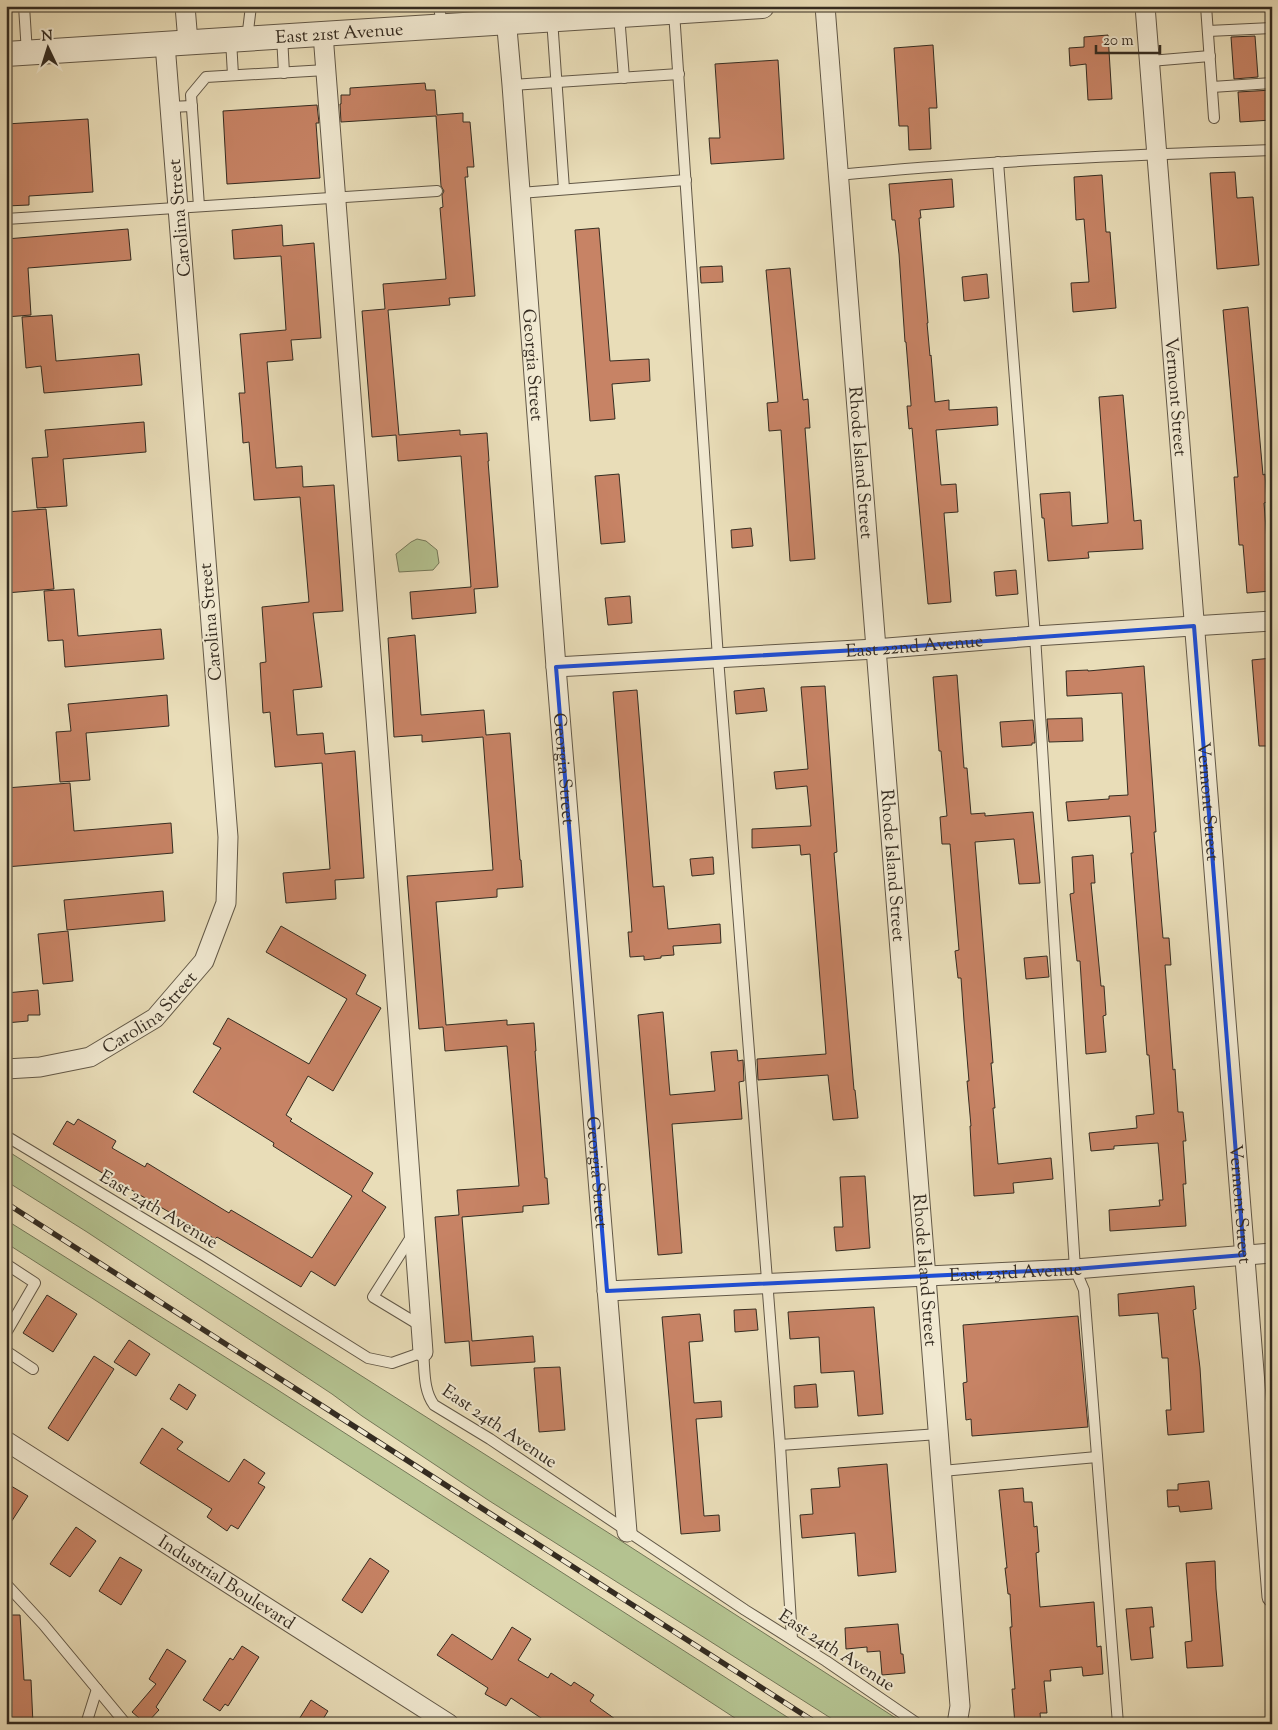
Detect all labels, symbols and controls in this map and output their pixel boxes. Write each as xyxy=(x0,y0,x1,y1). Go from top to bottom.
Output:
street label: East 21st Avenue xyxy=(275,18,404,52)
north arrow xyxy=(22,22,72,72)
scale bar xyxy=(1096,22,1159,54)
text: N xyxy=(41,27,54,47)
text: 20 m xyxy=(1103,31,1134,52)
street label: Carolina Street xyxy=(163,158,199,278)
street label: Georgia Street xyxy=(514,308,548,422)
street label: Vermont Street xyxy=(1156,336,1192,457)
street label: Rhode Island Street xyxy=(840,386,878,540)
street label: Carolina Street xyxy=(194,562,230,682)
street label: East 22nd Avenue xyxy=(845,629,984,666)
street label: Georgia Street xyxy=(545,712,580,826)
street label: Vermont Street xyxy=(1189,741,1224,862)
street label: Rhode Island Street xyxy=(872,788,910,943)
street label: Carolina Street xyxy=(98,967,204,1062)
street label: Georgia Street xyxy=(578,1115,613,1230)
street label: Vermont Street xyxy=(1221,1144,1256,1265)
street label: East 24th Avenue xyxy=(94,1165,222,1256)
street label: Rhode Island Street xyxy=(904,1193,942,1347)
street label: East 23rd Avenue xyxy=(949,1257,1083,1290)
street label: East 24th Avenue xyxy=(436,1379,562,1476)
street label: Industrial Boulevard xyxy=(152,1530,299,1637)
street label: East 24th Avenue xyxy=(773,1604,899,1699)

